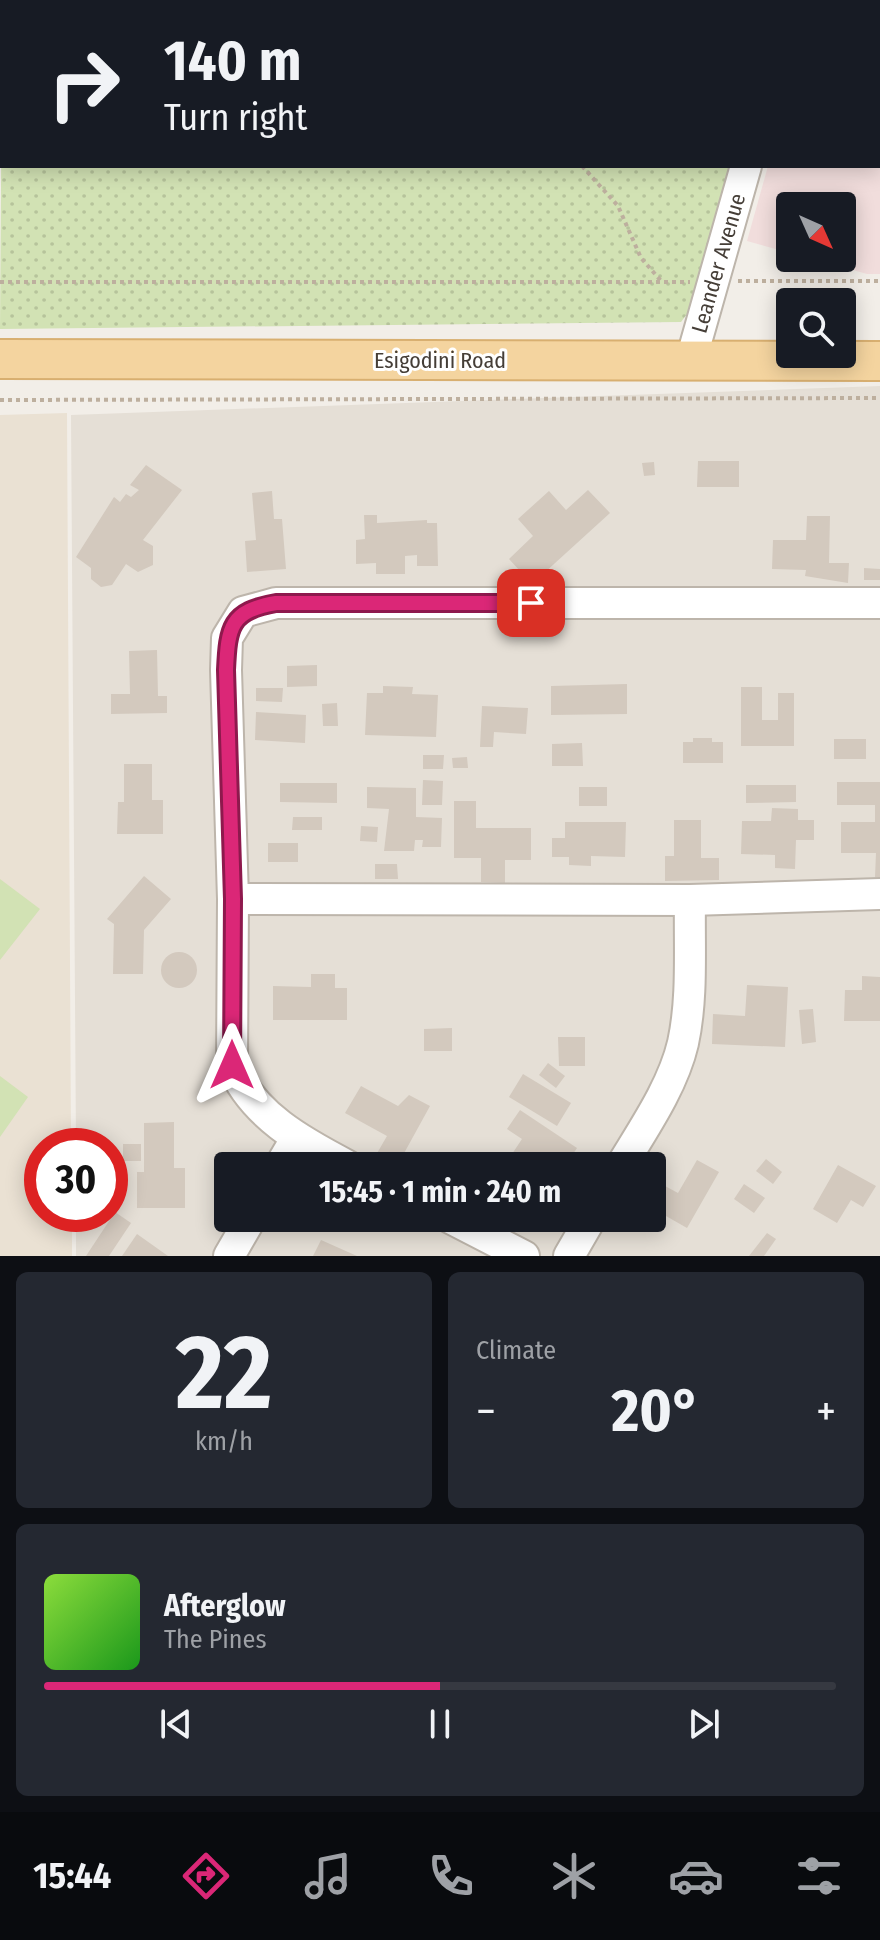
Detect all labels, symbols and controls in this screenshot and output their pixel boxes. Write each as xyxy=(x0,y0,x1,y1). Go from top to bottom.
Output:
text: 140 m xyxy=(164,28,301,95)
icon: right xyxy=(32,32,136,136)
text: Turn right xyxy=(164,96,307,140)
street label: Leander Avenue xyxy=(686,190,751,336)
north arrow xyxy=(776,192,856,272)
map controls xyxy=(776,192,856,368)
button: search xyxy=(776,288,856,368)
street label: Esigodini Road xyxy=(374,347,506,374)
pin xyxy=(497,569,565,637)
icon: arrive xyxy=(509,581,553,625)
position arrow xyxy=(190,1023,274,1107)
speed limit sign: 30 xyxy=(24,1128,128,1232)
text: 15:45 · 1 min · 240 m xyxy=(319,1174,561,1210)
text: 22 xyxy=(176,1311,272,1436)
text: Climate xyxy=(476,1335,556,1366)
text: 20° xyxy=(612,1375,700,1447)
text: − xyxy=(476,1385,496,1438)
text: + xyxy=(816,1385,836,1438)
text: km/h xyxy=(195,1426,253,1457)
text: Afterglow xyxy=(164,1588,286,1624)
text: The Pines xyxy=(164,1624,267,1655)
icon: previous xyxy=(154,1702,198,1746)
icon: pause xyxy=(418,1702,462,1746)
icon: next xyxy=(682,1702,726,1746)
icon: directions xyxy=(178,1848,234,1904)
icon: music xyxy=(300,1848,356,1904)
icon: phone xyxy=(423,1848,479,1904)
icon: climate xyxy=(546,1848,602,1904)
icon: car xyxy=(668,1848,724,1904)
icon: filters xyxy=(791,1848,847,1904)
text: 15:44 xyxy=(33,1854,111,1898)

